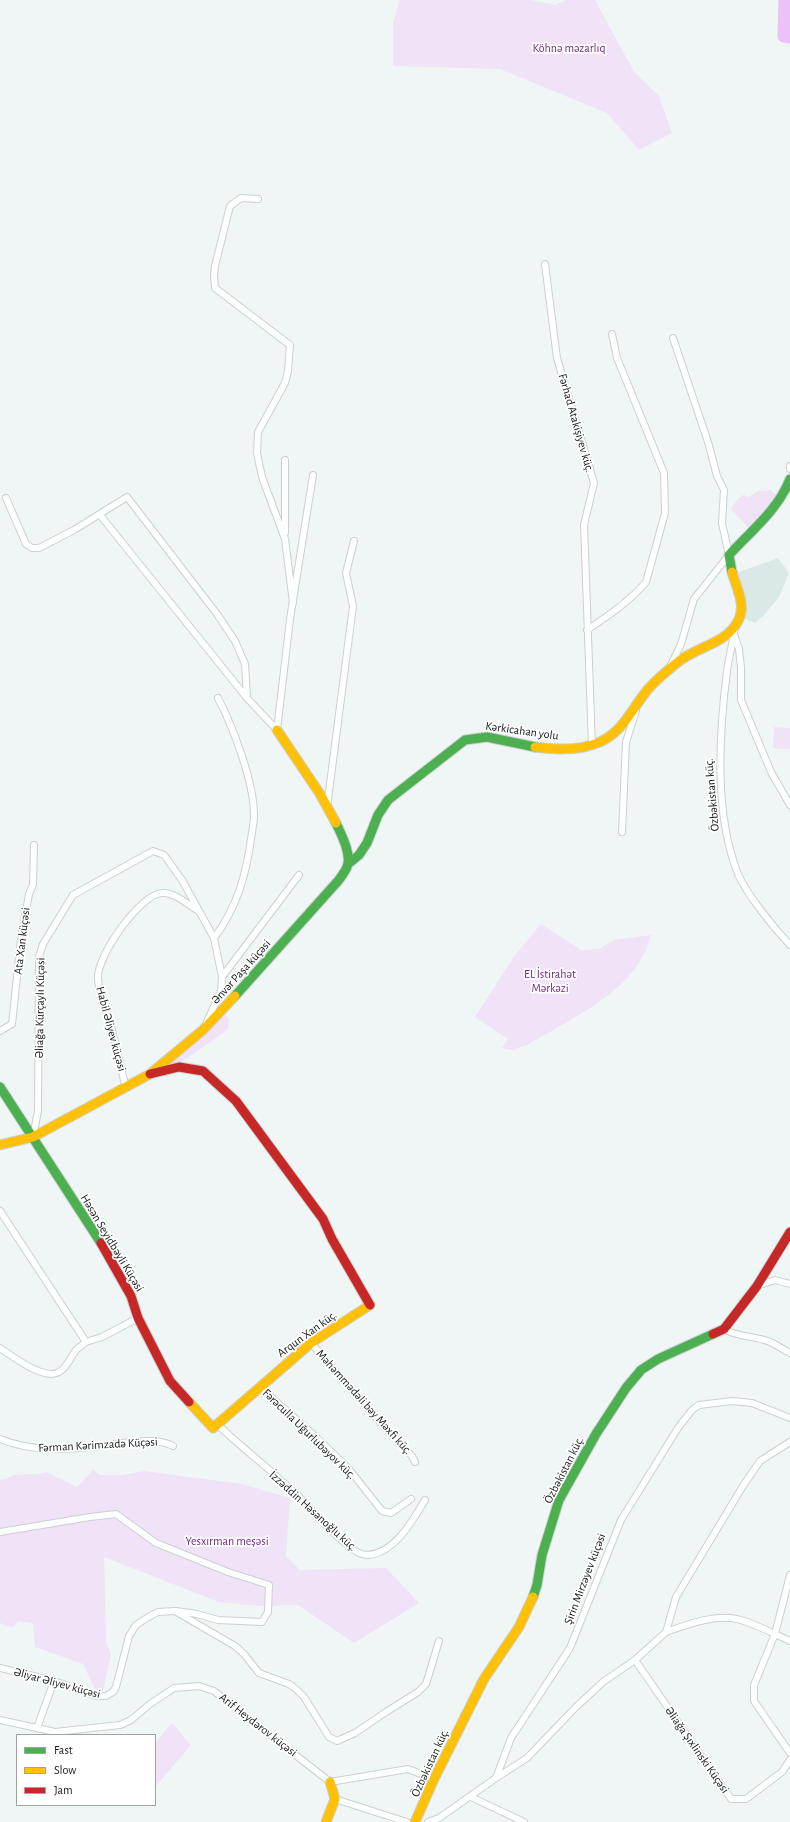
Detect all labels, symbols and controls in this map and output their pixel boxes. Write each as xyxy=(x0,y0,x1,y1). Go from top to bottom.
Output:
park label: Köhnə məzarlıq xyxy=(532,41,606,55)
street label: Fərhad Atakişiyev küç. xyxy=(555,372,597,474)
street label: Kərkicahan yolu xyxy=(484,719,560,743)
street label: Özbəkistan küç. xyxy=(702,758,722,832)
street label: Ata Xan küçəsi xyxy=(11,907,33,975)
street label: Ənvər Paşa küçəsi xyxy=(208,937,274,1007)
street label: Əliağa Kürçaylı Küçəsi xyxy=(32,957,48,1059)
park label: EL İstirahət Mərkəzi xyxy=(524,967,576,995)
street label: Habil Əliyev küçəsi xyxy=(93,985,129,1073)
street label: Həsən Seyidbəyli Küçəsi xyxy=(77,1192,147,1294)
street label: Arqun Xan küç. xyxy=(274,1308,340,1360)
street label: Məhəmmədəli bəy Məxfi küç. xyxy=(313,1346,415,1458)
street label: Fərəculla Uğurlubəyov küç. xyxy=(259,1386,359,1482)
street label: Özbəkistan küç. xyxy=(541,1434,587,1506)
street label: Fərman Kərimzadə Küçəsi xyxy=(38,1435,158,1455)
street label: İzzəddin Həsənoğlu küç. xyxy=(266,1468,360,1554)
street label: Şirin Mirzəyev küçəsi xyxy=(561,1531,609,1627)
park label: Yesxırman meşəsi xyxy=(185,1534,269,1548)
street label: Əliyar Əliyev küçəsi xyxy=(12,1664,102,1702)
street label: Arif Heydərov küçəsi xyxy=(216,1690,300,1760)
street label: Əliağa Şıxlinski Küçəsi xyxy=(662,1704,732,1796)
street label: Özbəkistan küç. xyxy=(408,1727,452,1799)
legend xyxy=(16,1734,156,1806)
text: Fast xyxy=(54,1744,73,1756)
text: Slow xyxy=(54,1764,76,1776)
text: Jam xyxy=(54,1784,73,1796)

